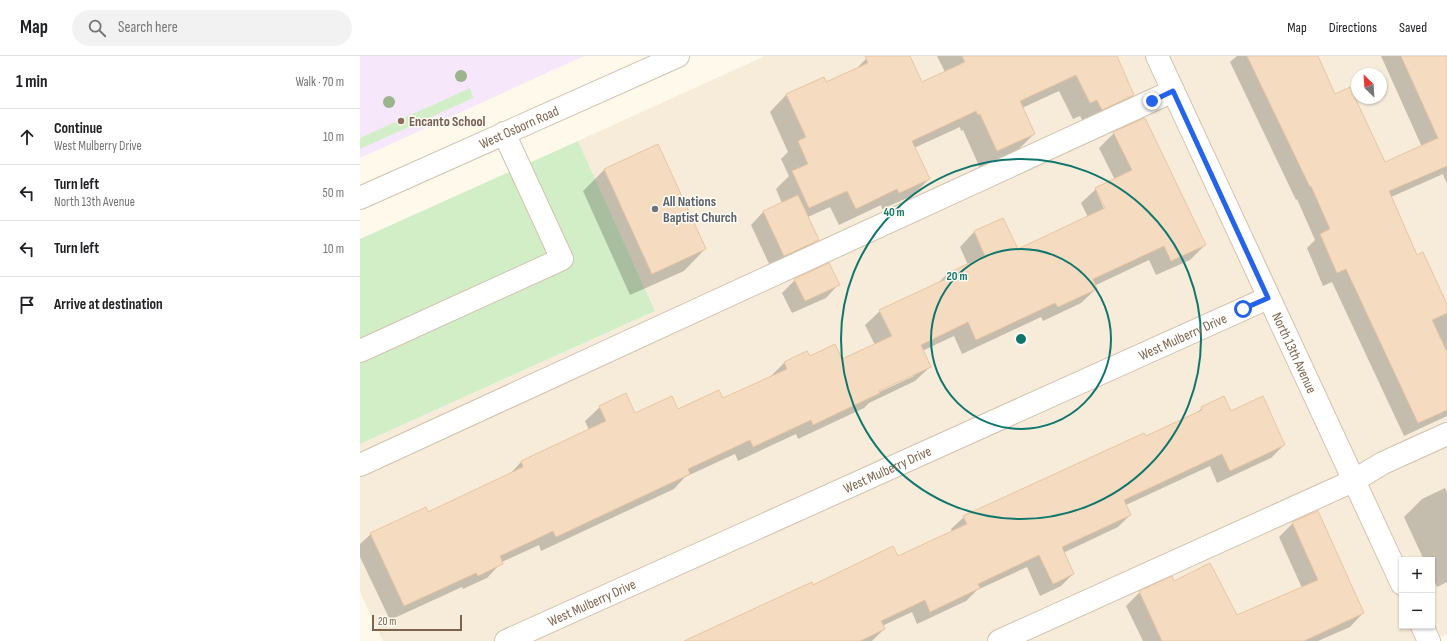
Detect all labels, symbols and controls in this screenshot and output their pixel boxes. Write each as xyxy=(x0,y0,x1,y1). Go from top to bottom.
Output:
search box xyxy=(72,10,352,46)
text: Map xyxy=(20,16,48,39)
icon: search xyxy=(86,17,108,39)
text: Search here xyxy=(118,18,178,37)
text: Map xyxy=(1287,19,1307,36)
text: Directions xyxy=(1329,19,1377,36)
text: Saved xyxy=(1399,19,1427,36)
north arrow xyxy=(1351,68,1387,104)
text: 1 min xyxy=(16,72,48,92)
text: Walk · 70 m xyxy=(295,74,344,90)
route end xyxy=(1143,92,1161,110)
street label: West Osborn Road xyxy=(476,102,561,152)
place label: Encanto School xyxy=(409,113,486,130)
marker: Encanto School xyxy=(396,116,406,126)
text: Continue xyxy=(54,119,103,138)
icon: ahead xyxy=(16,126,38,148)
text: 10 m xyxy=(323,129,344,145)
text: West Mulberry Drive xyxy=(54,138,142,154)
text: Turn left xyxy=(54,175,99,194)
icon: left xyxy=(16,182,38,204)
text: 50 m xyxy=(323,185,344,201)
place label: All Nations Baptist Church xyxy=(662,193,737,226)
text: North 13th Avenue xyxy=(54,194,135,210)
marker: All Nations Baptist Church xyxy=(650,204,660,214)
text: 40 m xyxy=(883,205,905,220)
icon: left xyxy=(16,238,38,260)
text: Turn left xyxy=(54,239,99,258)
text: 10 m xyxy=(323,241,344,257)
text: 20 m xyxy=(947,269,967,284)
icon: arrive xyxy=(16,294,38,316)
text: Arrive at destination xyxy=(54,295,163,314)
route start xyxy=(1234,300,1252,318)
street label: West Mulberry Drive xyxy=(1136,309,1229,364)
street label: North 13th Avenue xyxy=(1269,309,1321,396)
centre of rings xyxy=(1014,332,1028,346)
street label: West Mulberry Drive xyxy=(841,442,934,497)
map controls xyxy=(1399,557,1435,629)
button: + xyxy=(1399,557,1435,593)
street label: West Mulberry Drive xyxy=(545,575,638,630)
button: − xyxy=(1399,593,1435,629)
scale bar xyxy=(372,613,462,632)
text: 20 m xyxy=(378,615,396,628)

